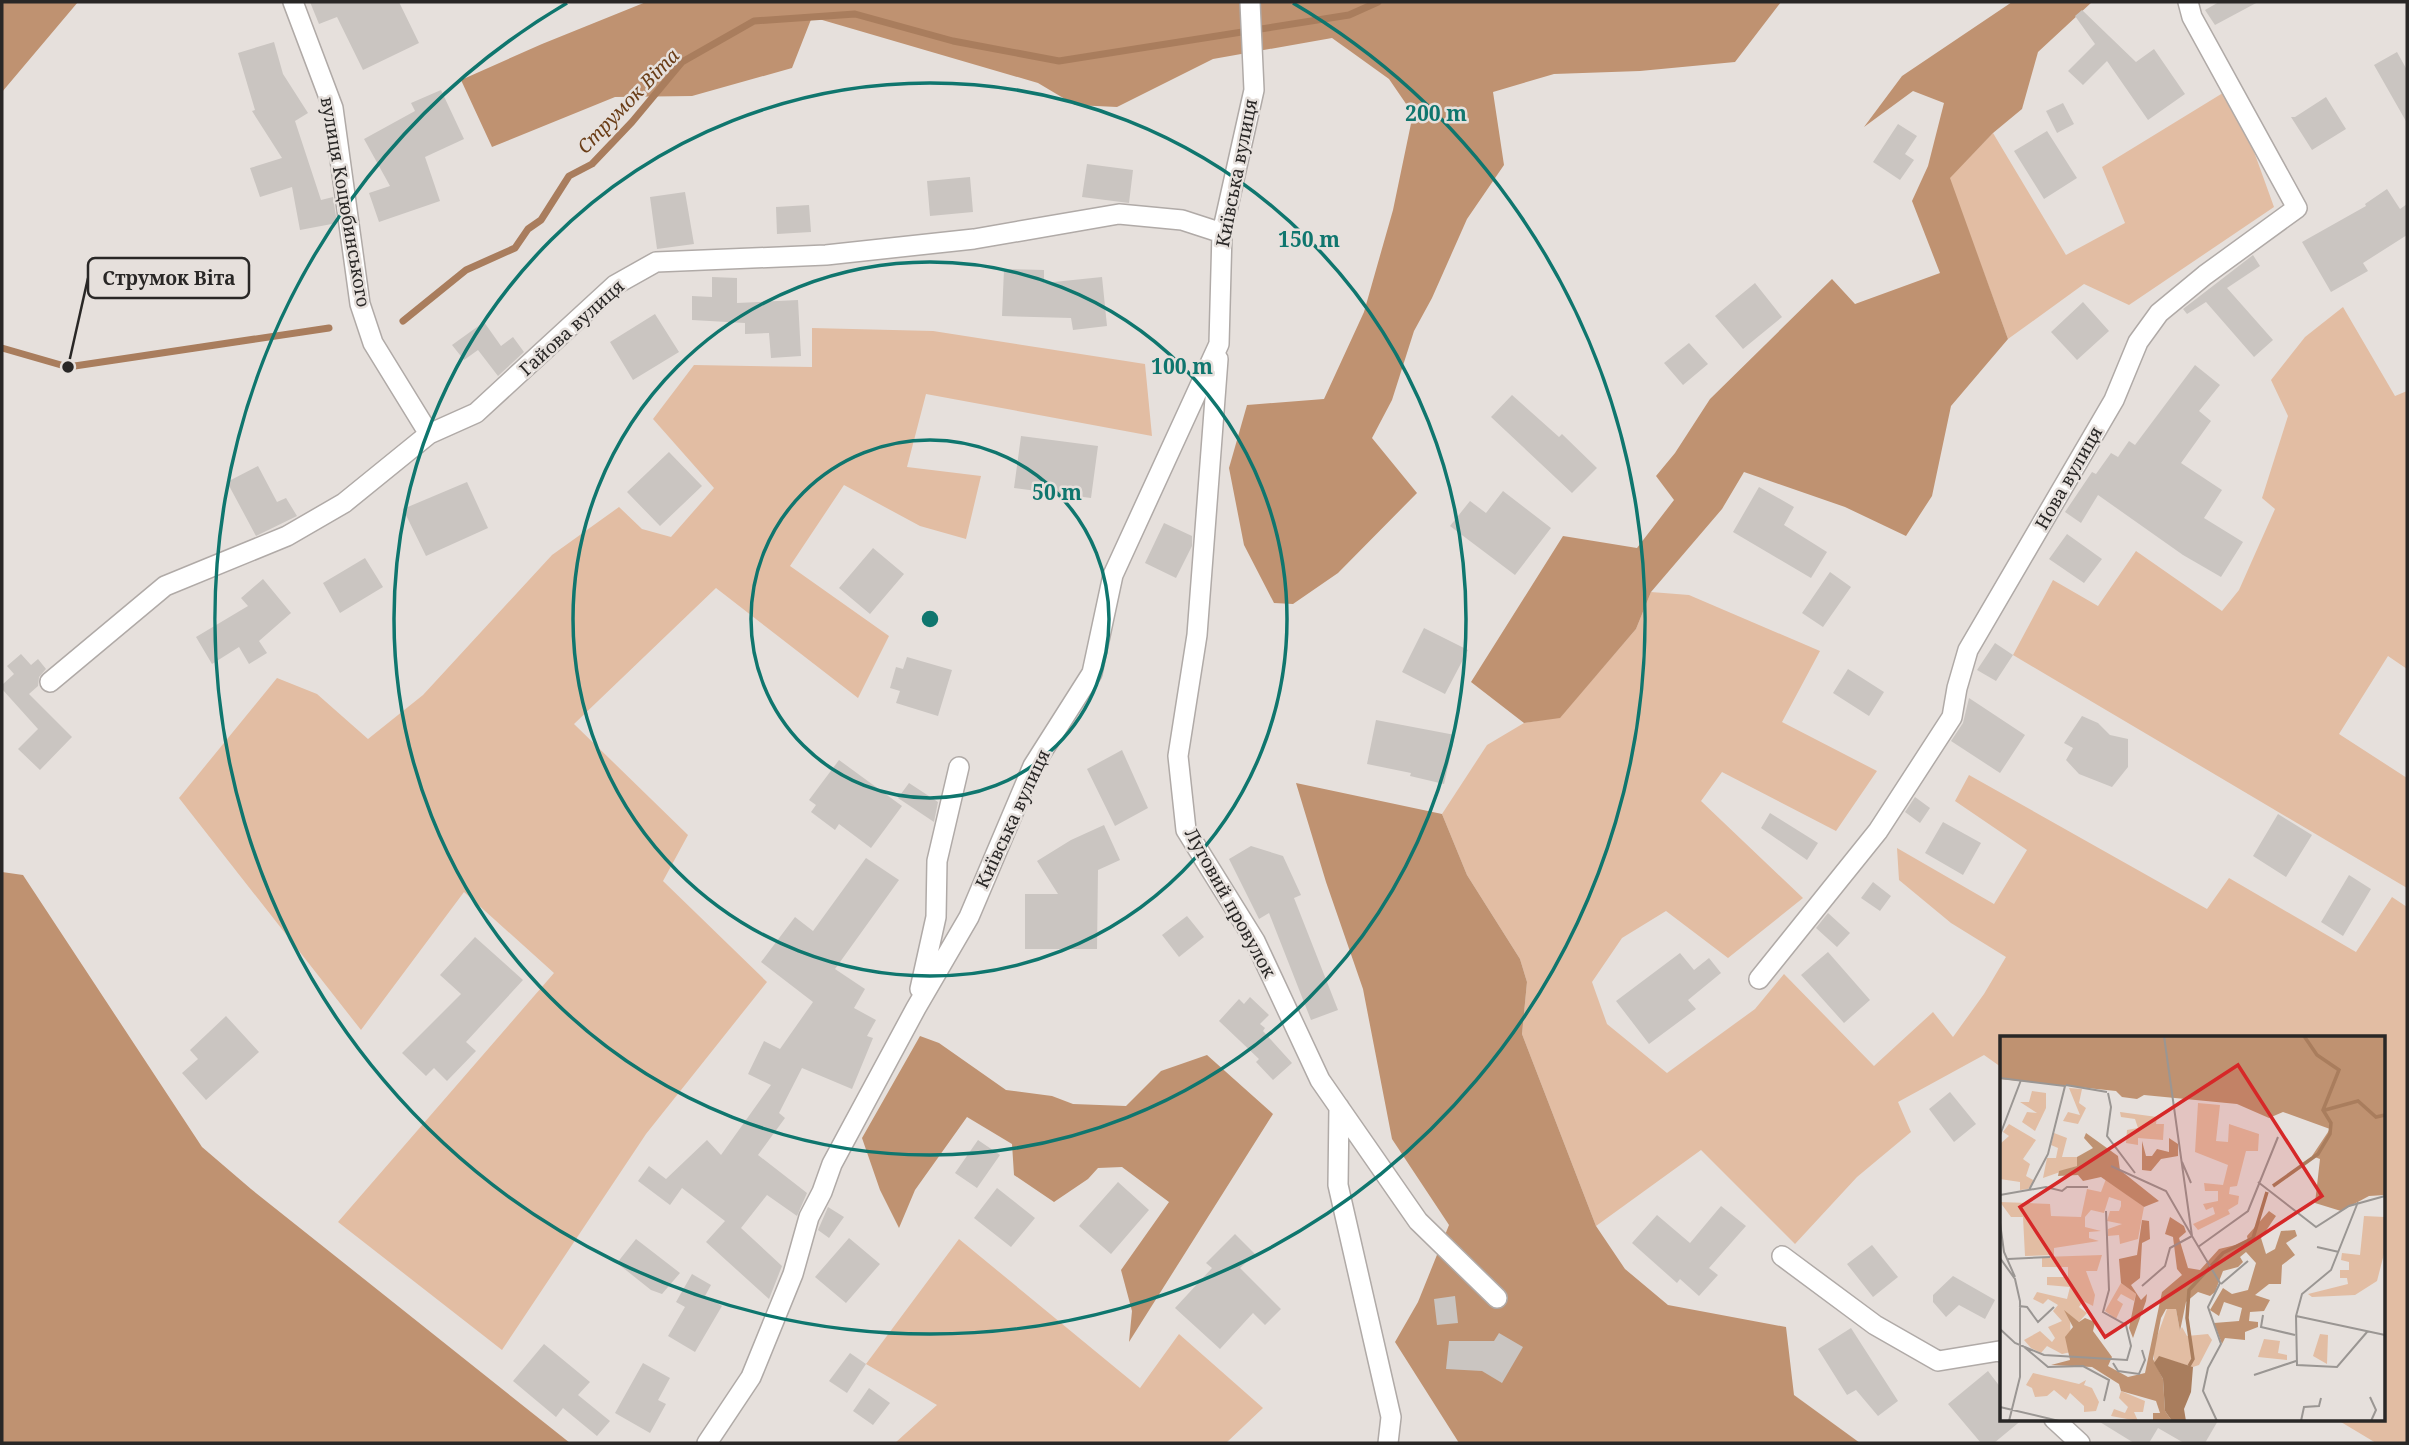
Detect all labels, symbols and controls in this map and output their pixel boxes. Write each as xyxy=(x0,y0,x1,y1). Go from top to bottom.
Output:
water label: Струмок Віта xyxy=(571,43,685,159)
street label: вулиця Коцюбинського xyxy=(316,95,376,309)
street label: Київська вулиця xyxy=(1210,97,1262,249)
text: 200 m xyxy=(1405,99,1467,127)
text: 150 m xyxy=(1278,225,1340,253)
callout: Струмок Віта xyxy=(88,258,249,298)
text: Струмок Віта xyxy=(103,265,235,291)
street label: Гайова вулиця xyxy=(514,274,629,381)
text: 100 m xyxy=(1151,352,1213,380)
street label: Нова вулиця xyxy=(2029,422,2107,533)
text: 50 m xyxy=(1032,478,1082,506)
centre of rings xyxy=(918,607,942,631)
street label: Київська вулиця xyxy=(969,745,1055,892)
street label: Луговий провулок xyxy=(1180,824,1282,982)
inset map xyxy=(2000,1036,2384,1420)

